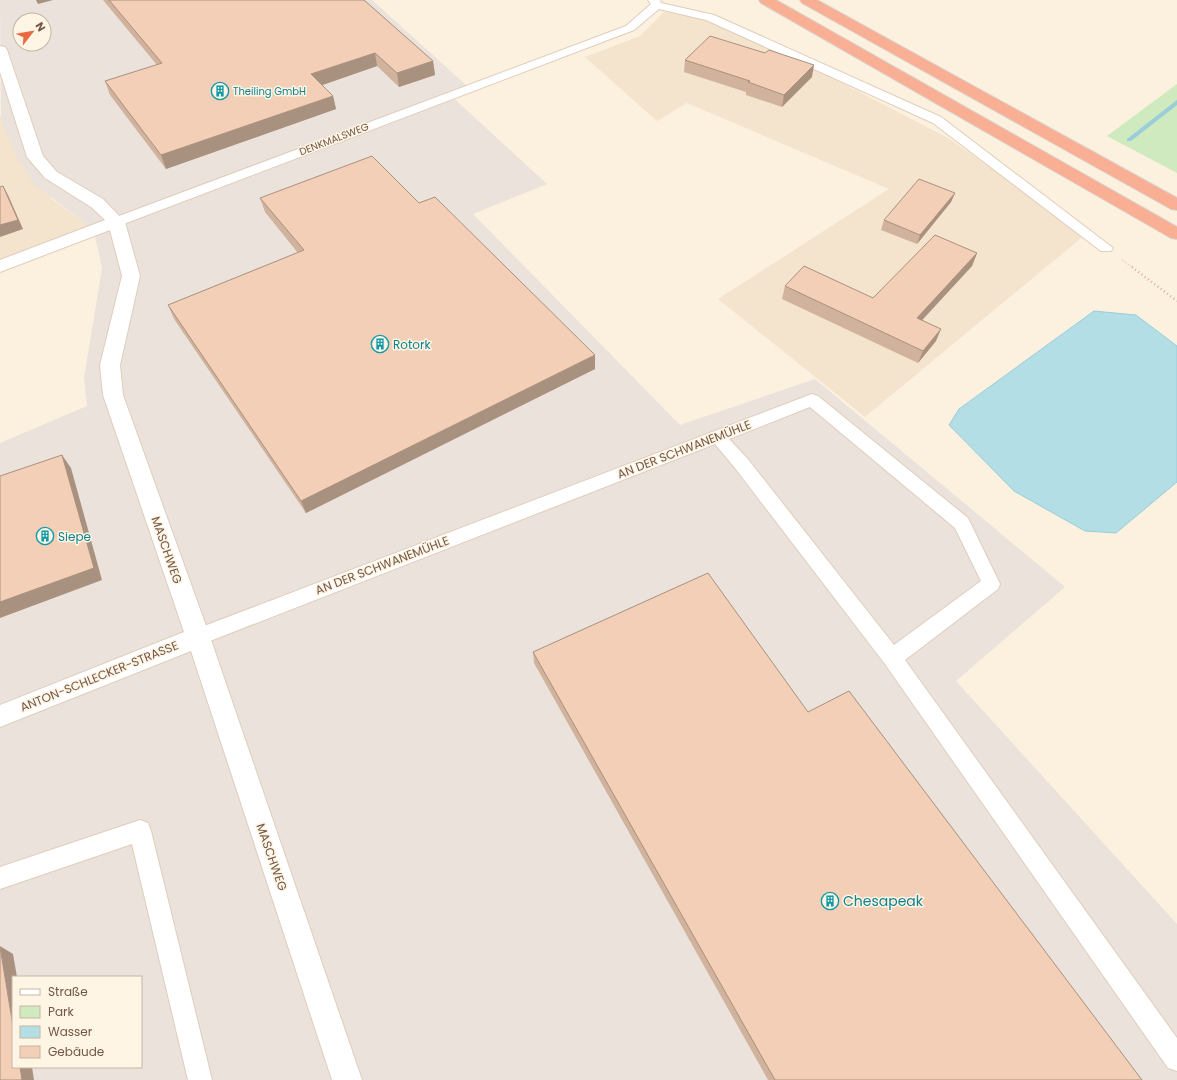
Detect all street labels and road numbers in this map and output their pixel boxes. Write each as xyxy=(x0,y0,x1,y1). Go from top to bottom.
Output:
street label: DENKMALSWEG xyxy=(297,119,371,159)
street label: AN DER SCHWANEMÜHLE xyxy=(615,416,753,482)
street label: MASCHWEG xyxy=(148,514,186,586)
street label: AN DER SCHWANEMÜHLE xyxy=(313,532,451,598)
street label: ANTON-SCHLECKER-STRASSE xyxy=(17,636,181,716)
street label: MASCHWEG xyxy=(253,821,291,893)

